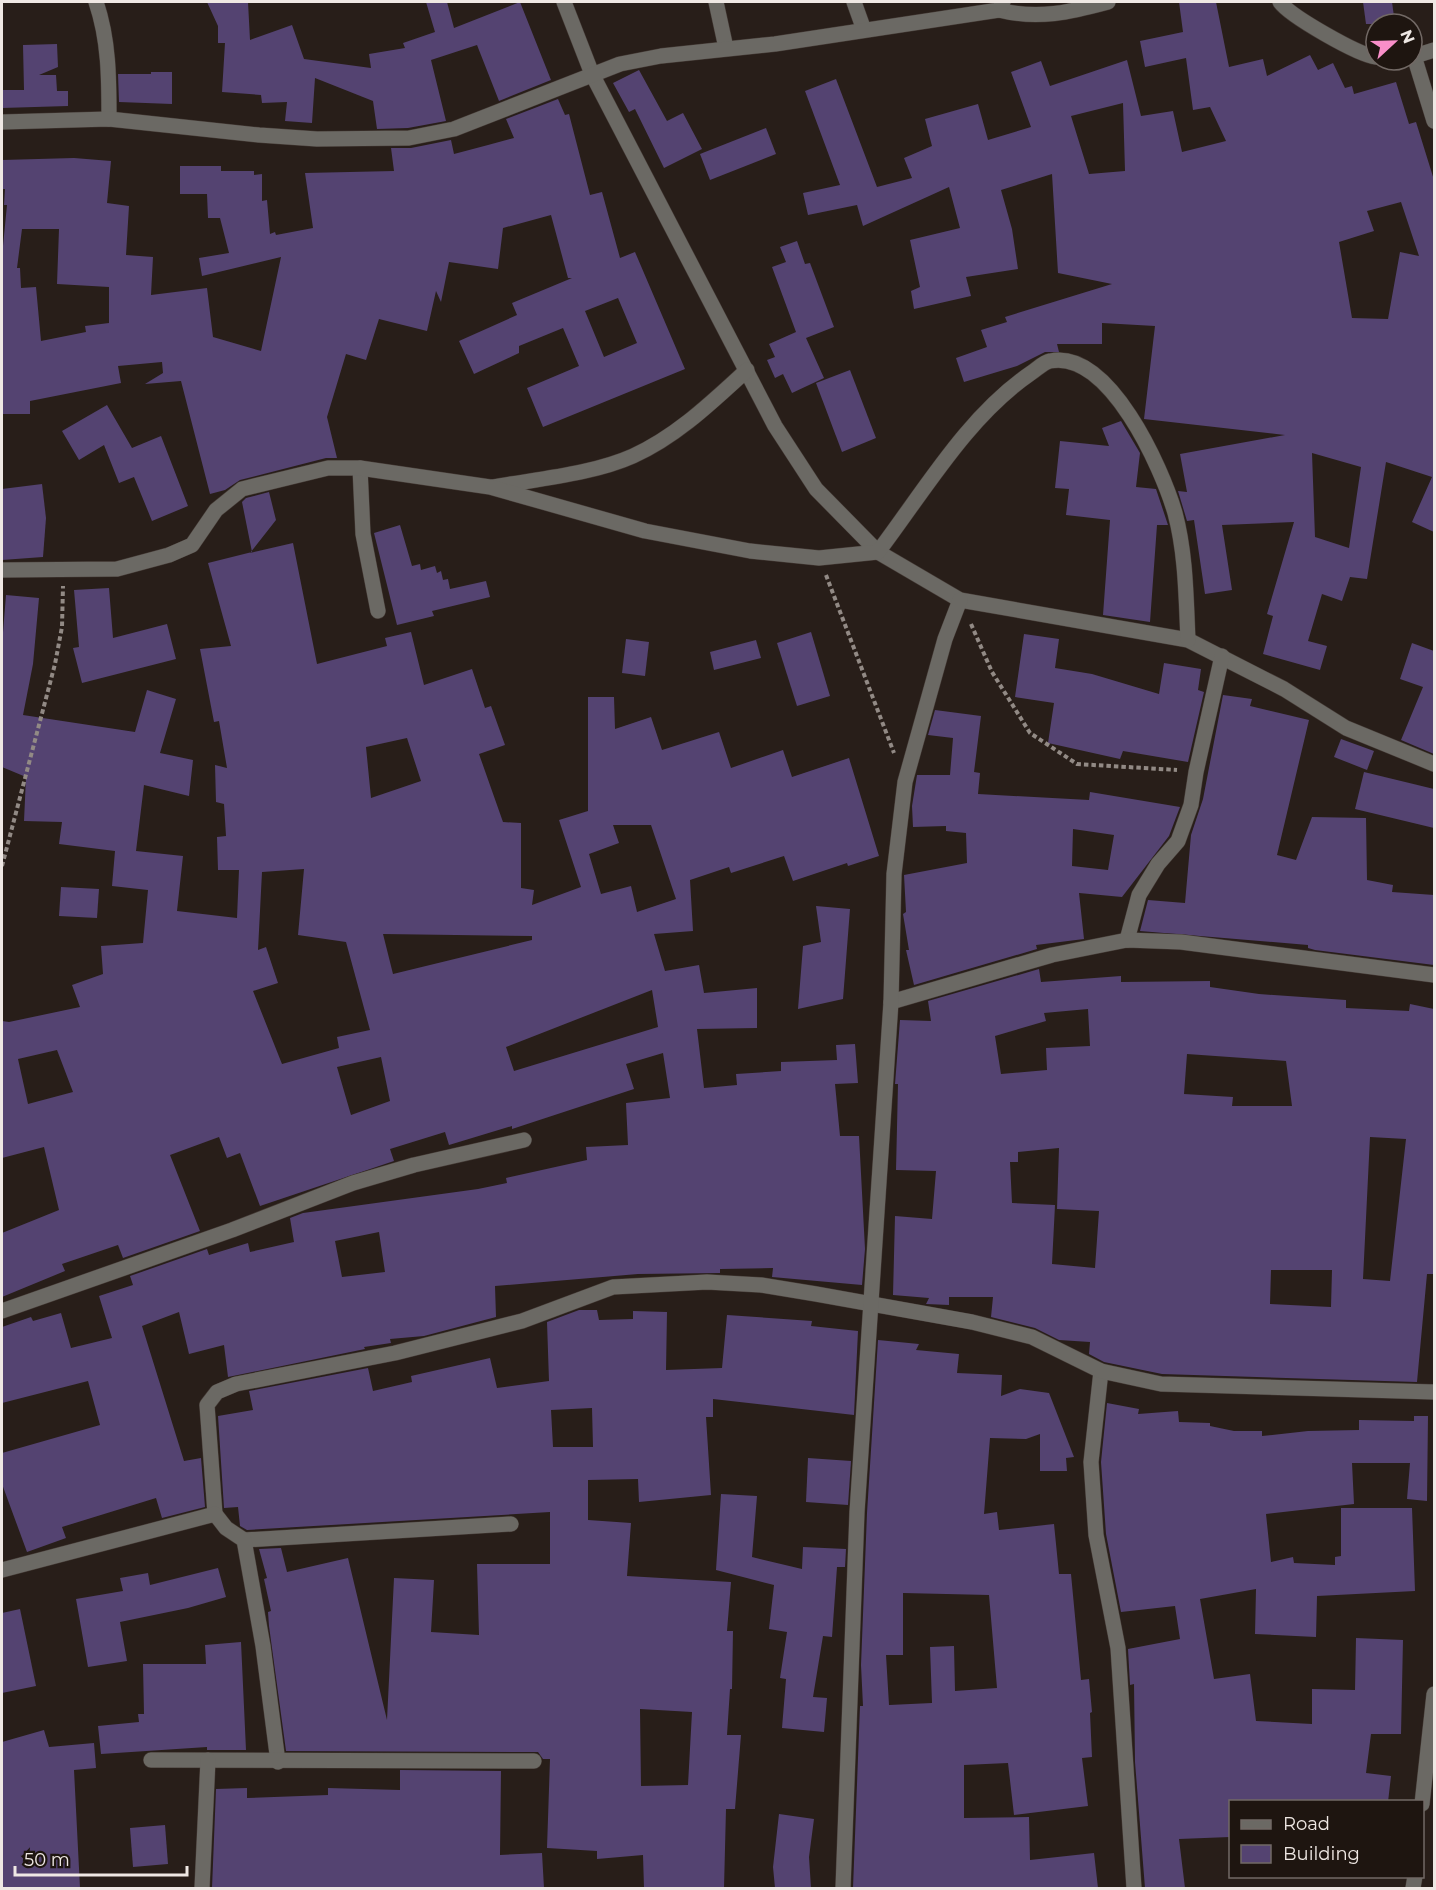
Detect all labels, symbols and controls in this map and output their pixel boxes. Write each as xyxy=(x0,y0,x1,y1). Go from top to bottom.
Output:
north arrow xyxy=(1364,12,1424,72)
text: N xyxy=(1396,27,1419,46)
legend xyxy=(1229,1800,1424,1878)
text: Road xyxy=(1283,1813,1330,1835)
scale bar xyxy=(15,1839,188,1877)
text: Building xyxy=(1283,1843,1360,1865)
text: 50 m xyxy=(24,1849,70,1871)

